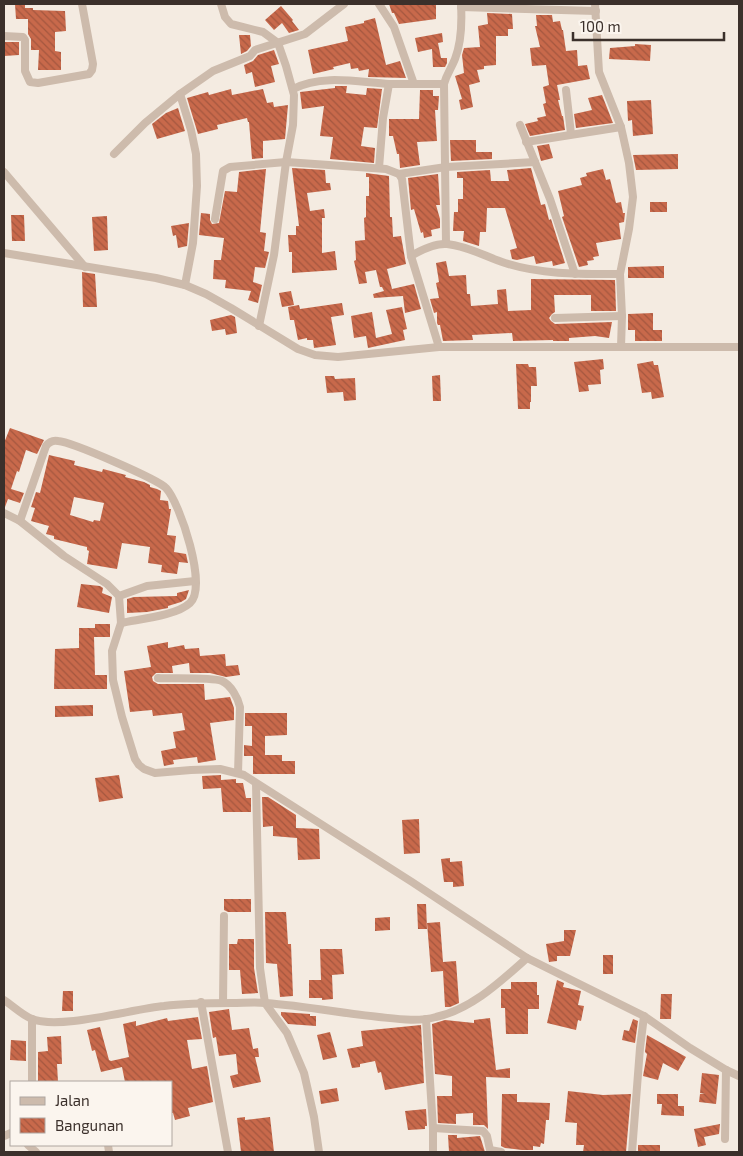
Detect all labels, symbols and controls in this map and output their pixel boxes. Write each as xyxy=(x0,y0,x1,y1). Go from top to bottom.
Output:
scale bar xyxy=(573,10,724,42)
text: 100 m xyxy=(580,17,621,35)
legend xyxy=(10,1081,172,1146)
text: Jalan xyxy=(55,1091,90,1109)
text: Bangunan xyxy=(55,1116,124,1134)

